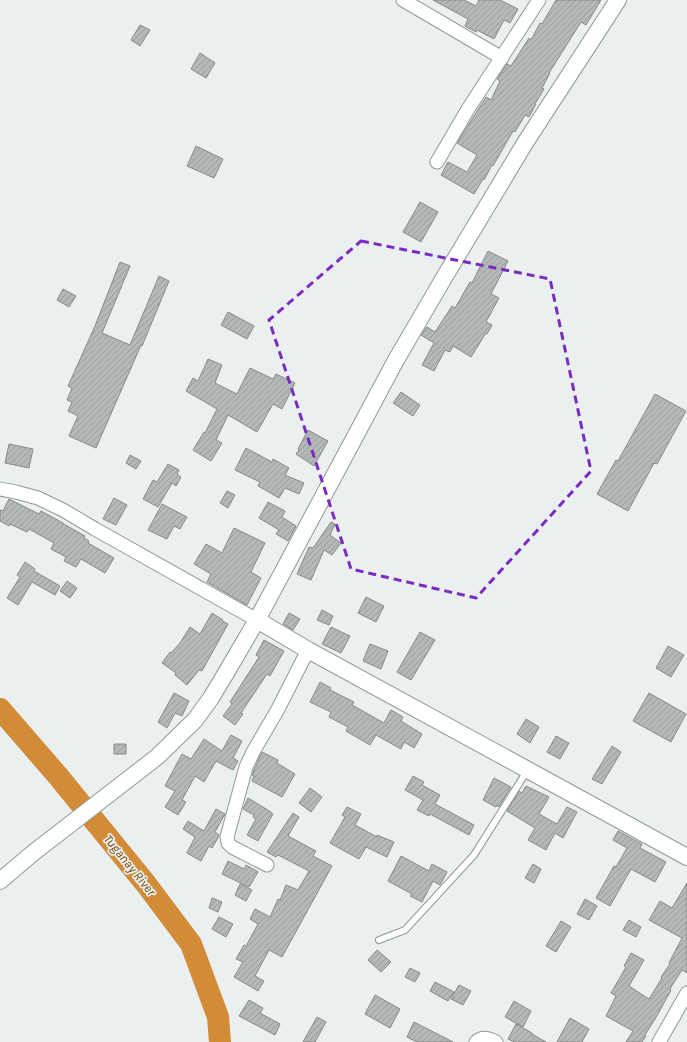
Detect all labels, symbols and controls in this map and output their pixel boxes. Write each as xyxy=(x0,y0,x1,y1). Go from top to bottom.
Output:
water label: Tuganay River xyxy=(101,831,160,899)

